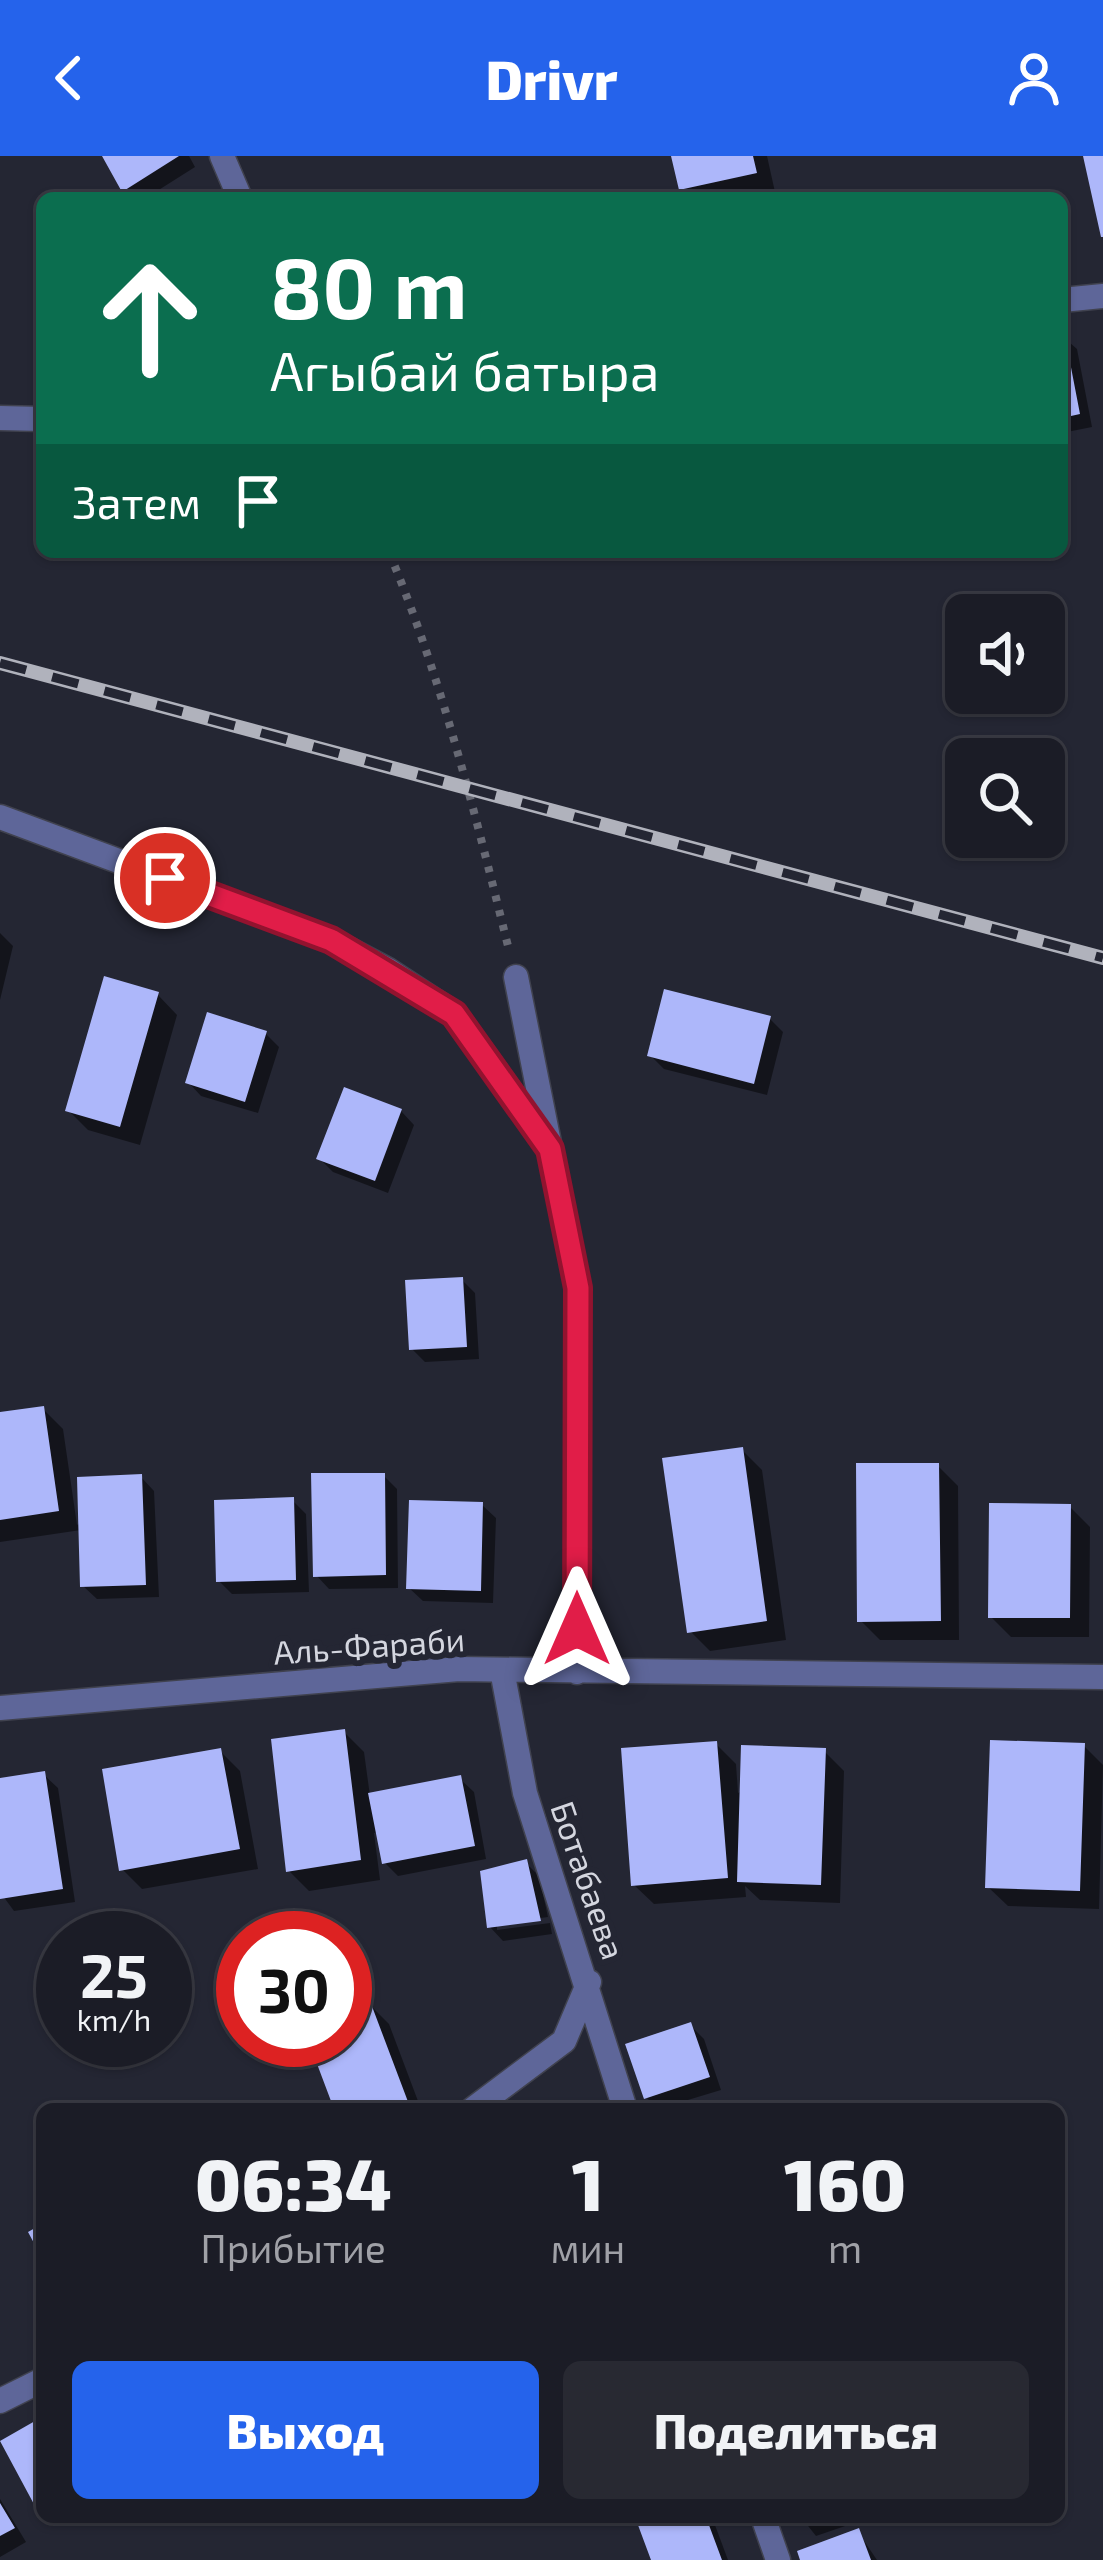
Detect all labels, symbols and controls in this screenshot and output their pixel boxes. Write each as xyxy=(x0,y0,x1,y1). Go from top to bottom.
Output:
icon: back xyxy=(36,45,102,111)
icon: person xyxy=(1001,45,1067,111)
text: Drivr xyxy=(485,46,618,111)
text: 80 m xyxy=(270,235,467,336)
icon: ahead xyxy=(72,240,228,396)
text: Агыбай батыра xyxy=(270,337,660,402)
icon: arrive xyxy=(225,468,291,534)
text: Затем xyxy=(72,474,201,528)
map controls xyxy=(945,594,1065,858)
button: sound xyxy=(945,594,1065,714)
button: search xyxy=(945,738,1065,858)
pin xyxy=(114,827,216,929)
icon: arrive xyxy=(132,845,198,911)
position arrow xyxy=(514,1566,640,1692)
street label: Аль-Фараби xyxy=(272,1618,466,1672)
street label: Ботабаева xyxy=(543,1796,635,1964)
speed limit sign: 30 xyxy=(216,1911,372,2067)
text: 25 xyxy=(80,1938,148,2010)
text: km/h xyxy=(77,2001,151,2037)
text: 06:34 xyxy=(195,2139,392,2225)
text: 1 xyxy=(572,2139,604,2225)
text: 160 xyxy=(784,2139,906,2225)
text: Прибытие xyxy=(201,2224,386,2271)
text: мин xyxy=(551,2224,625,2271)
text: m xyxy=(828,2224,862,2271)
button: Выход xyxy=(72,2361,539,2499)
button: Поделиться xyxy=(563,2361,1029,2499)

